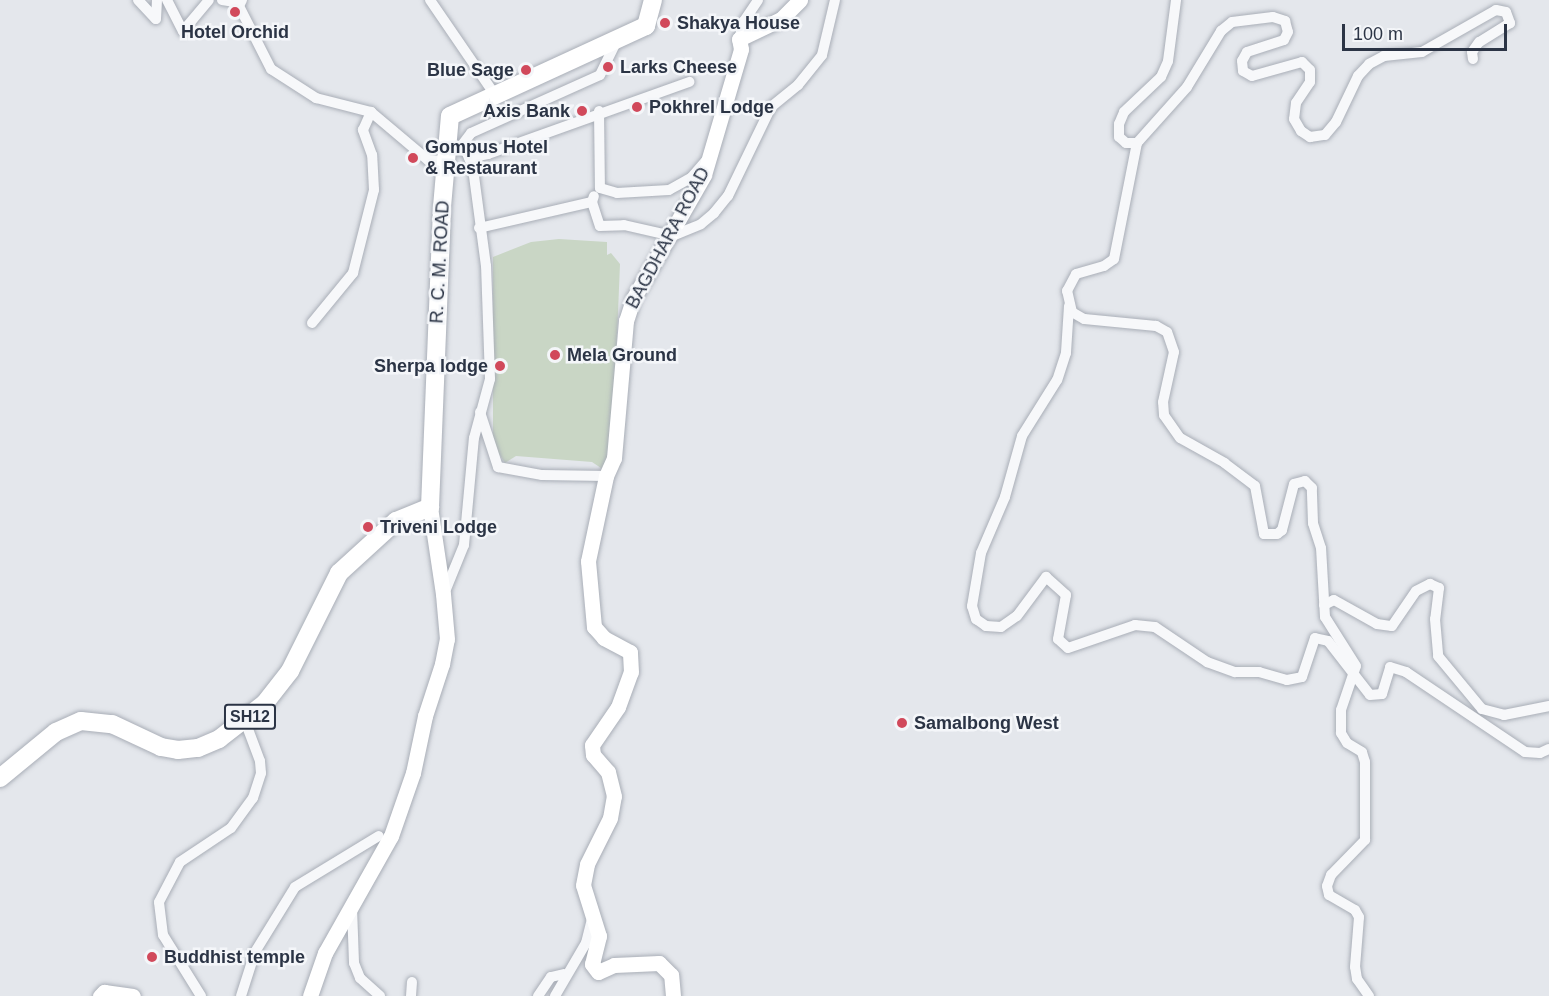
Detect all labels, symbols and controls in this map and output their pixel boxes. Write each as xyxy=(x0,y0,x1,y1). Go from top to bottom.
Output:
marker: Hotel Orchid xyxy=(228,5,242,19)
place label: Shakya House xyxy=(677,12,800,34)
scale bar xyxy=(1345,12,1510,50)
marker: Shakya House xyxy=(658,16,672,30)
place label: Hotel Orchid xyxy=(181,21,289,43)
text: 100 m xyxy=(1353,24,1403,44)
place label: Larks Cheese xyxy=(620,56,737,78)
place label: Blue Sage xyxy=(427,59,514,81)
marker: Larks Cheese xyxy=(601,60,615,74)
marker: Blue Sage xyxy=(519,63,533,77)
place label: Pokhrel Lodge xyxy=(649,96,774,118)
place label: Axis Bank xyxy=(483,100,570,122)
marker: Pokhrel Lodge xyxy=(630,100,644,114)
marker: Axis Bank xyxy=(575,104,589,118)
place label: Gompus Hotel & Restaurant xyxy=(425,137,548,180)
marker: Gompus Hotel & Restaurant xyxy=(406,151,420,165)
street label: BAGDHARA ROAD xyxy=(621,163,715,313)
street label: R. C. M. ROAD xyxy=(426,200,454,324)
place label: Mela Ground xyxy=(567,344,677,366)
marker: Mela Ground xyxy=(548,348,562,362)
place label: Sherpa lodge xyxy=(374,355,488,377)
marker: Sherpa lodge xyxy=(493,359,507,373)
place label: Triveni Lodge xyxy=(380,516,497,538)
marker: Triveni Lodge xyxy=(361,520,375,534)
road number: SH12 xyxy=(223,704,277,730)
place label: Samalbong West xyxy=(914,712,1059,734)
marker: Samalbong West xyxy=(895,716,909,730)
place label: Buddhist temple xyxy=(164,946,305,968)
marker: Buddhist temple xyxy=(145,950,159,964)

